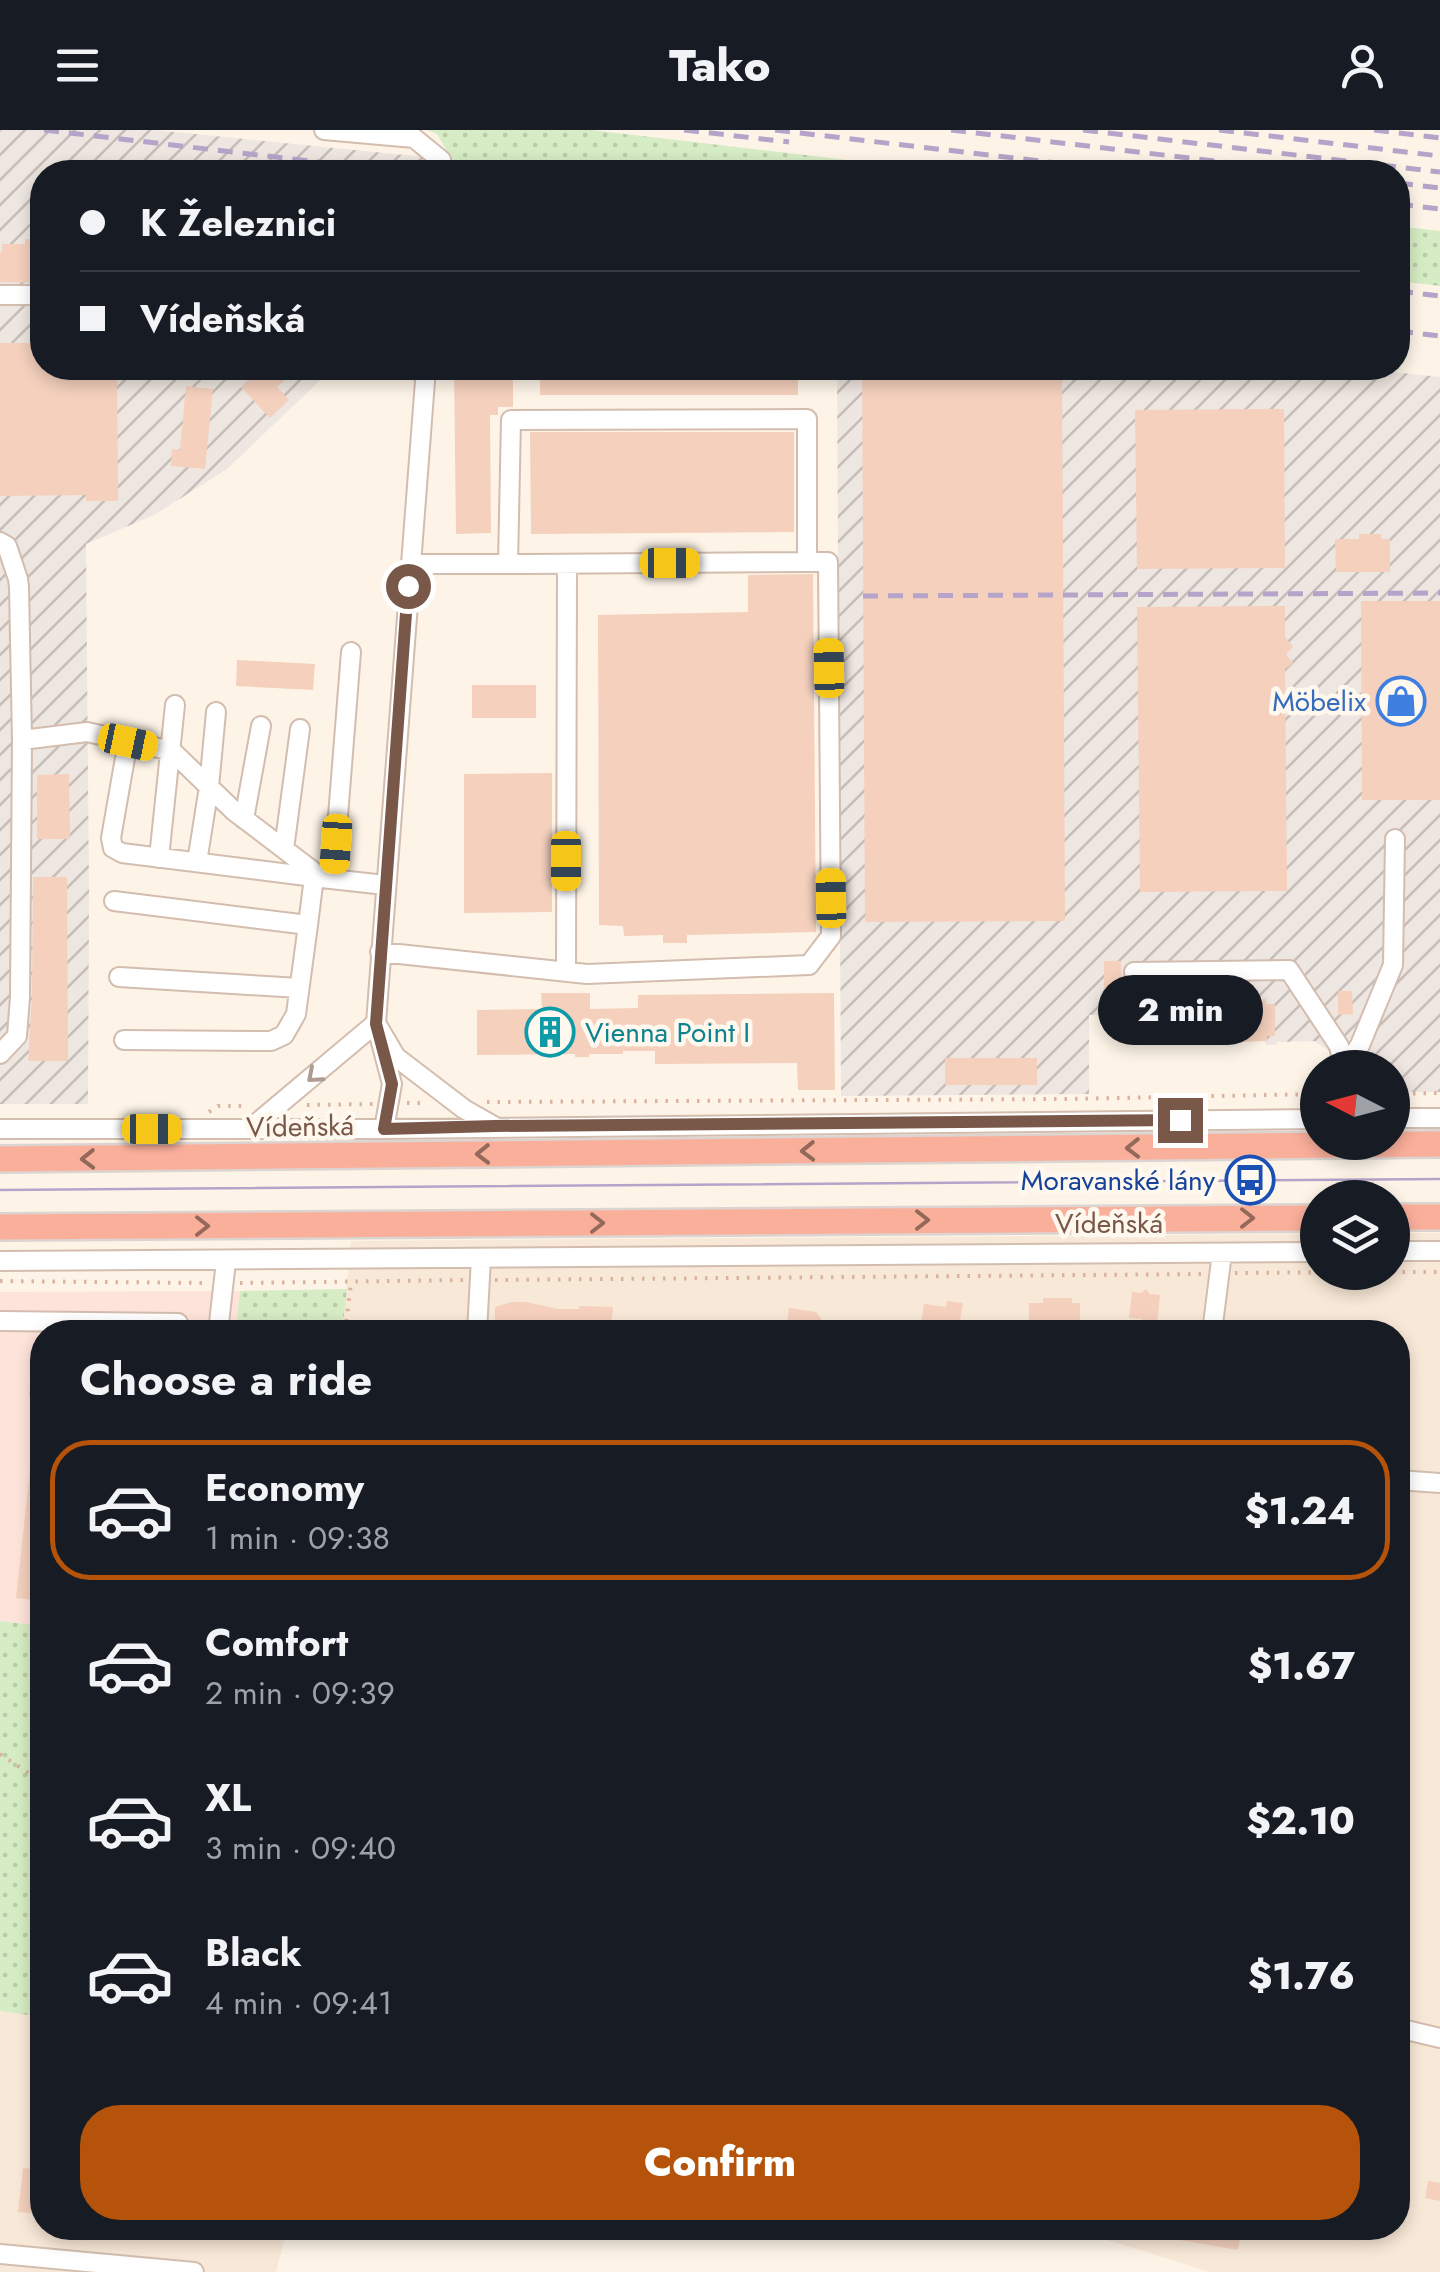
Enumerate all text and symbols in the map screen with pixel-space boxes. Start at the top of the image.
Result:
text: Tako [669,33,771,98]
icon: menu [50,38,105,93]
icon: person [1335,38,1390,93]
text: K Železnici [140,195,336,250]
text: Vídeňská [140,291,305,346]
car [640,548,700,578]
route start [386,564,431,609]
car [813,638,845,698]
shop icon: Möbelix [1375,675,1427,727]
place label: Möbelix [1272,681,1366,722]
car [96,721,160,763]
car [319,813,353,875]
car [551,831,581,891]
car [815,868,847,928]
callout: 2 min [1098,975,1262,1045]
text: 2 min [1138,987,1223,1033]
building icon: Vienna Point I [524,1006,576,1058]
place label: Vienna Point I [585,1012,750,1053]
north arrow [1300,1050,1410,1160]
map controls [1300,1050,1410,1290]
one-way arrow [307,1065,326,1083]
route end [1158,1098,1203,1143]
street label: Vídeňská [246,1105,354,1148]
car [122,1114,182,1144]
one-way arrow [1124,1137,1140,1158]
one-way arrow [799,1140,814,1162]
one-way arrow [474,1144,490,1165]
one-way arrow [79,1148,95,1169]
bus stop icon: Moravanské lány [1224,1154,1276,1206]
place label: Moravanské lány [1021,1160,1216,1201]
button: layers [1300,1180,1410,1290]
street label: Vídeňská [1055,1203,1163,1244]
one-way arrow [1240,1207,1256,1229]
one-way arrow [915,1210,931,1231]
one-way arrow [590,1212,606,1234]
one-way arrow [195,1215,211,1236]
text: Choose a ride [80,1347,372,1412]
text: Economy [205,1460,364,1515]
icon: car [85,1465,175,1555]
text: $1.24 [1245,1483,1355,1538]
text: 1 min · 09:38 [205,1515,390,1561]
text: Comfort [205,1615,348,1670]
icon: car [85,1620,175,1710]
text: $1.67 [1248,1638,1355,1693]
text: 2 min · 09:39 [205,1670,395,1716]
text: XL [205,1770,251,1825]
icon: car [85,1775,175,1865]
text: $2.10 [1247,1793,1355,1848]
text: 3 min · 09:40 [205,1825,396,1871]
text: Black [205,1925,302,1980]
icon: car [85,1930,175,2020]
text: $1.76 [1248,1948,1355,2003]
text: 4 min · 09:41 [205,1980,392,2026]
button: Confirm [80,2105,1360,2220]

